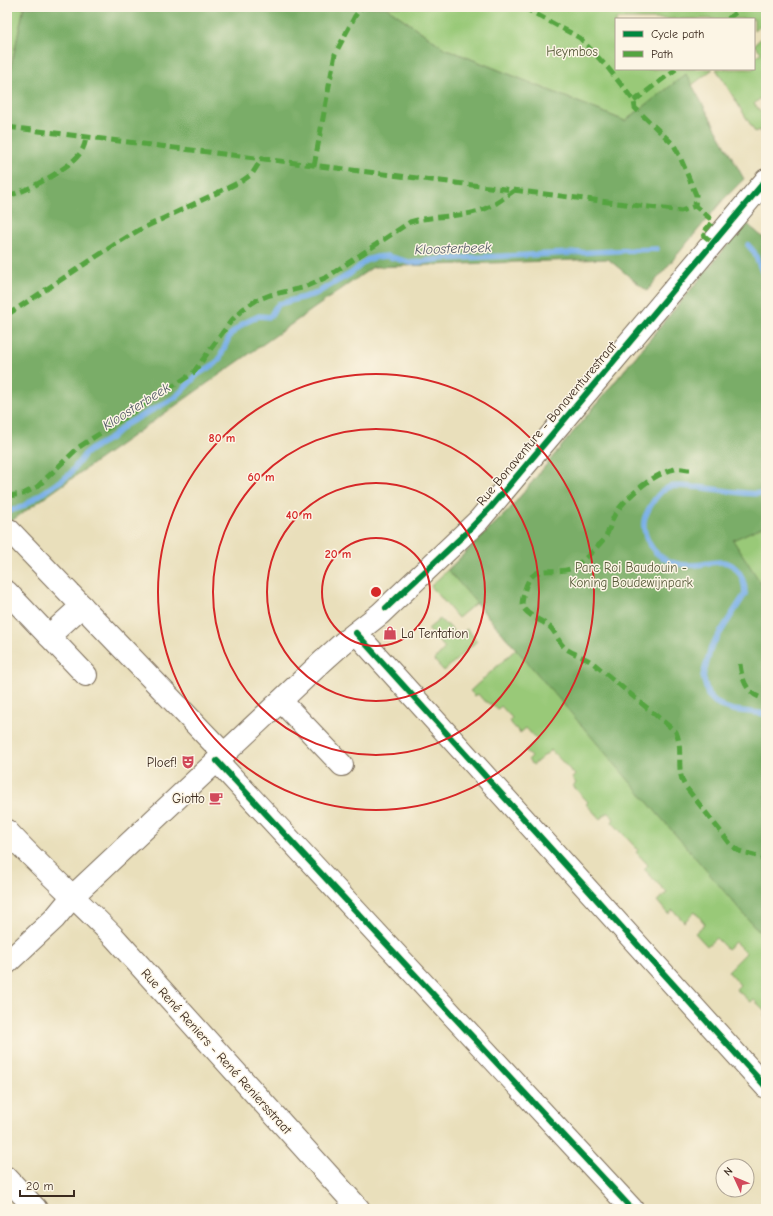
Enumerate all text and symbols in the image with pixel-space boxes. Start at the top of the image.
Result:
legend [615,18,755,70]
text: Cycle path [651,27,704,41]
park label: Heymbos [546,44,598,59]
text: Path [651,47,673,61]
water label: Kloosterbeek [414,239,492,258]
street label: Rue Bonaventure - Bonaventurestraat [473,337,620,508]
water label: Kloosterbeek [99,379,173,434]
text: 80 m [209,431,235,445]
text: 60 m [248,470,274,484]
text: 40 m [286,508,312,522]
text: 20 m [325,547,351,561]
park label: Parc Roi Baudouin - Koning Boudewijnpark [569,560,694,590]
centre of rings [369,585,383,599]
shop icon: La Tentation [382,625,398,641]
place label: La Tentation [401,626,469,641]
theatre icon: Ploef! [180,754,196,770]
place label: Ploef! [147,755,177,770]
cafe icon: Giotto [208,790,224,806]
place label: Giotto [172,791,205,806]
street label: Rue René Reniers - René Reniersstraat [138,966,296,1138]
north arrow [715,1158,755,1198]
text: N [721,1164,735,1179]
scale bar [20,1172,74,1198]
text: 20 m [26,1179,54,1193]

